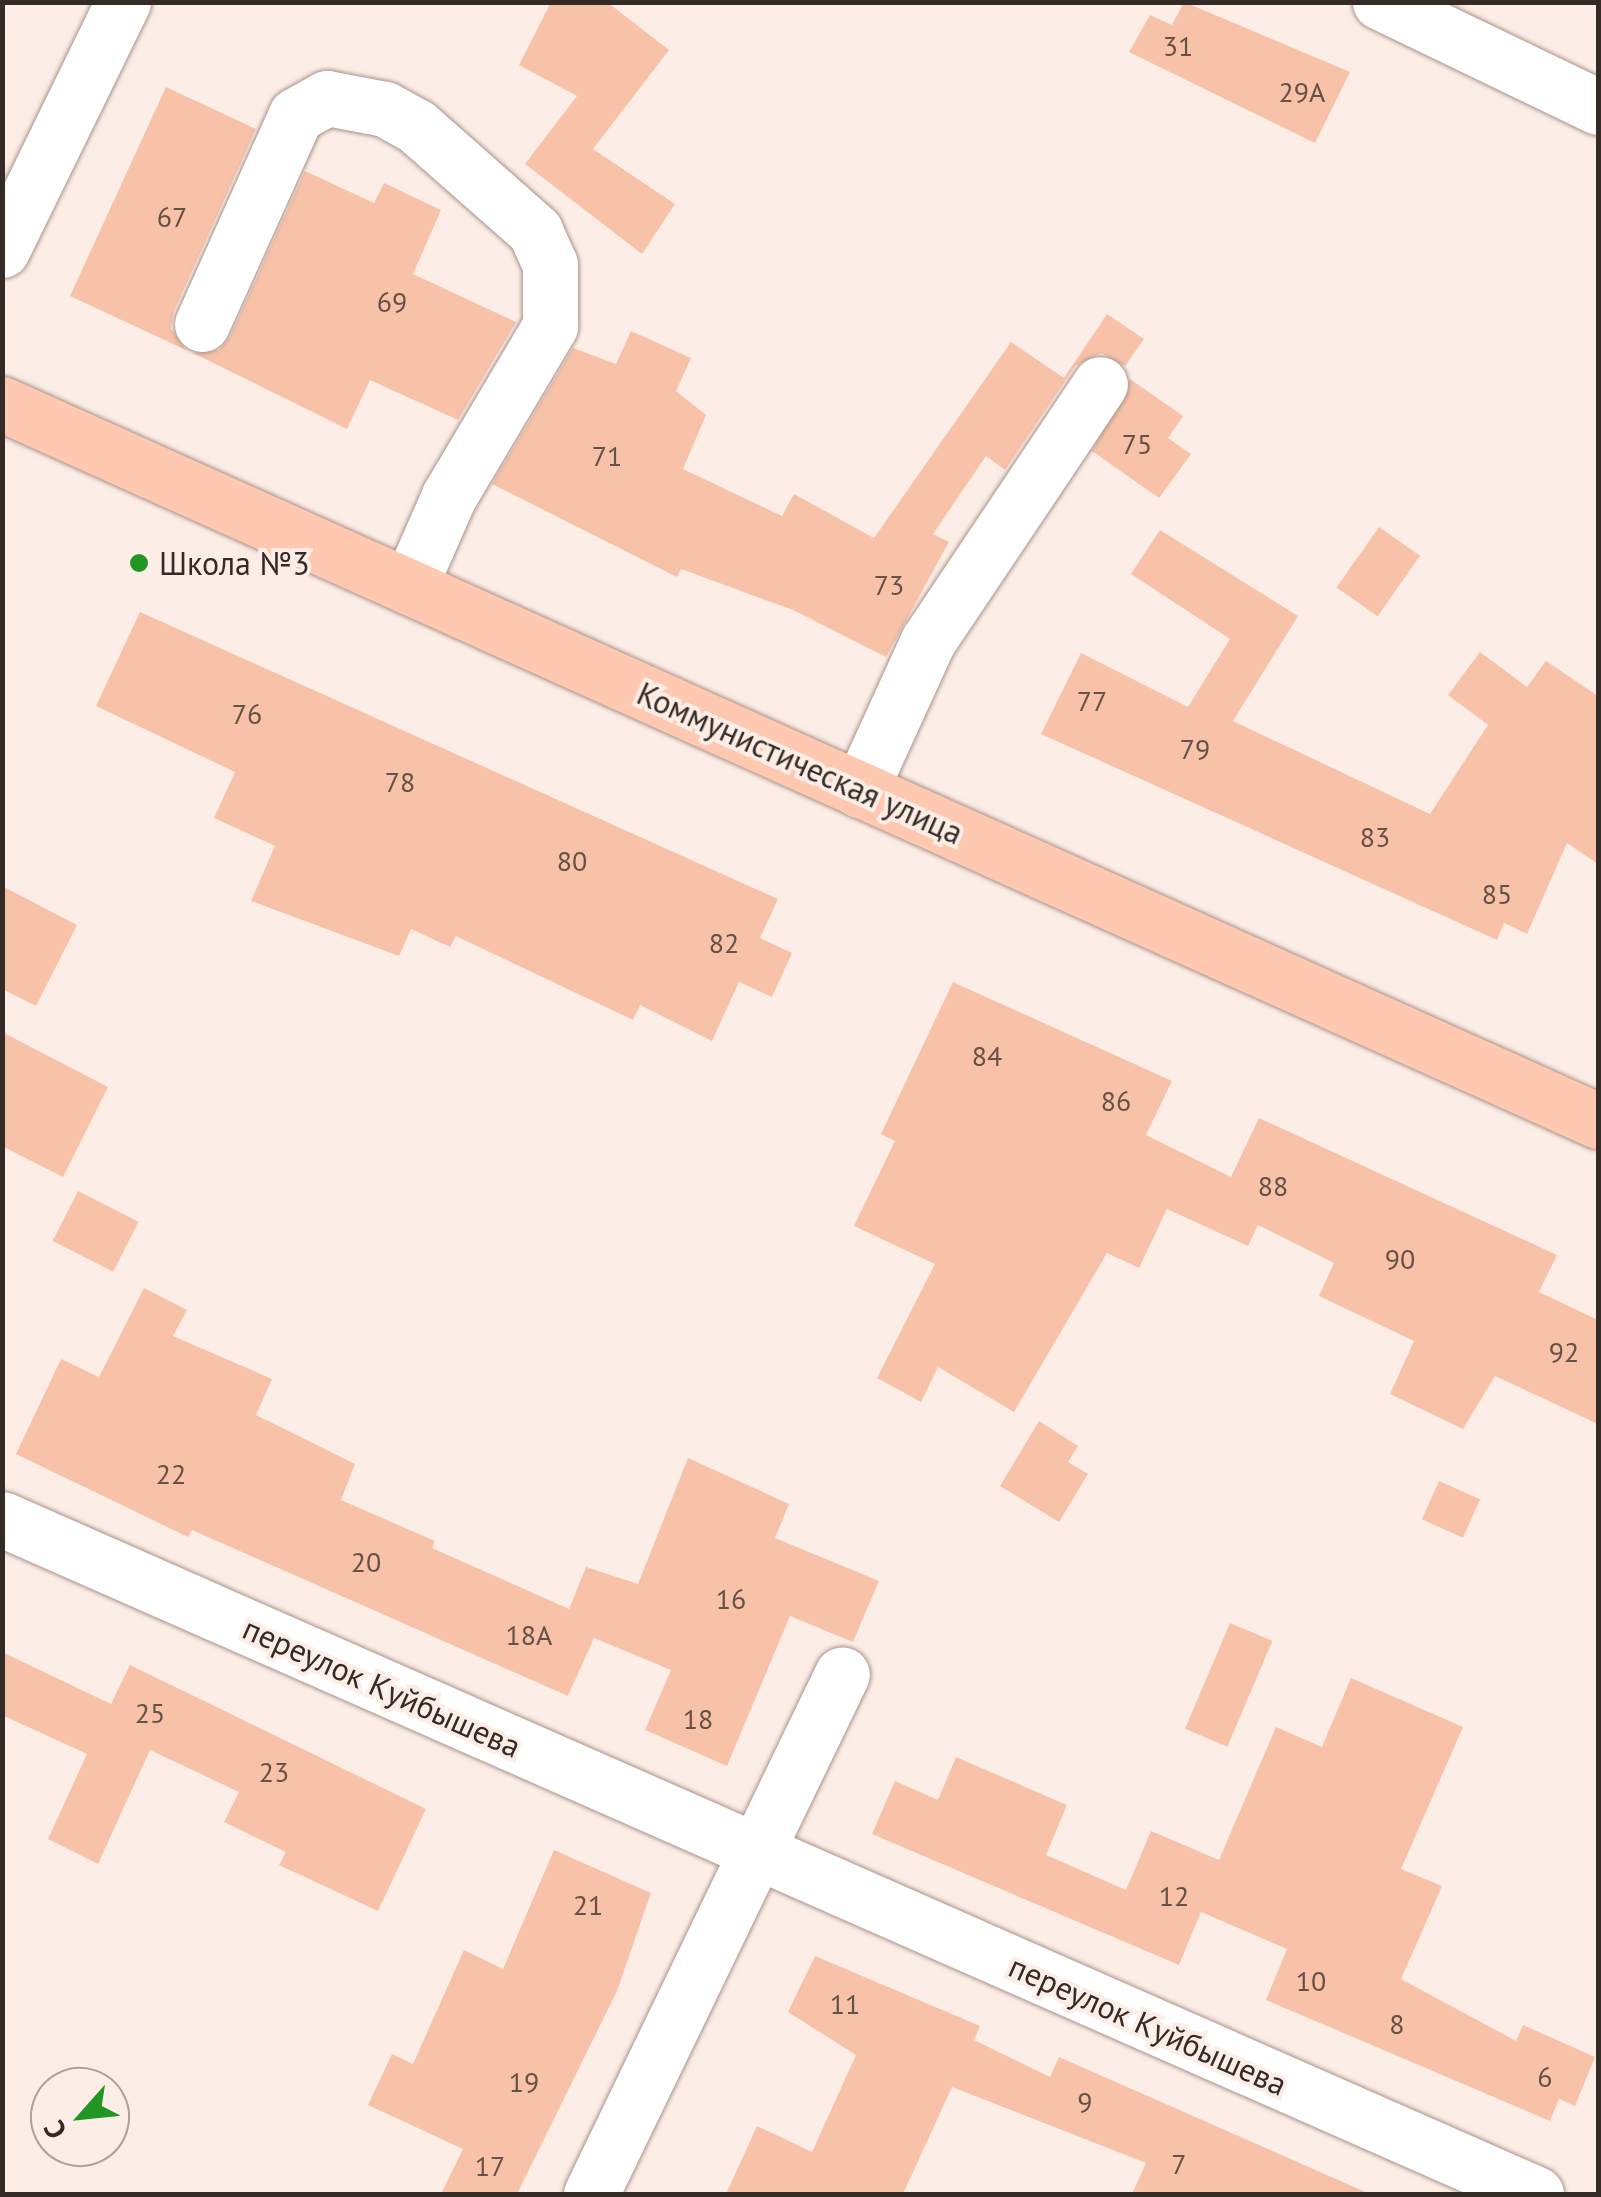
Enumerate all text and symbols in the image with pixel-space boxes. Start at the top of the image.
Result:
house number: 31 [1163,29,1193,63]
house number: 29А [1279,75,1325,109]
house number: 67 [157,200,187,234]
house number: 69 [377,285,407,319]
house number: 75 [1122,427,1152,461]
house number: 71 [592,439,622,473]
place label: Школа №3 [159,544,310,582]
marker: Школа №3 [128,552,150,574]
house number: 73 [874,568,904,602]
street label: Коммунистическая улица [631,674,969,852]
house number: 77 [1077,684,1107,718]
house number: 76 [232,697,262,731]
house number: 79 [1180,732,1210,766]
house number: 78 [385,765,415,799]
house number: 83 [1360,820,1390,854]
house number: 80 [557,844,587,878]
house number: 85 [1482,877,1512,911]
house number: 82 [709,926,739,960]
house number: 84 [972,1039,1002,1073]
house number: 86 [1101,1084,1131,1118]
house number: 88 [1258,1169,1288,1203]
house number: 90 [1385,1242,1415,1276]
house number: 92 [1549,1335,1579,1369]
house number: 22 [156,1457,186,1491]
house number: 20 [351,1545,381,1579]
house number: 16 [716,1582,746,1616]
street label: переулок Куйбышева [237,1608,527,1766]
house number: 18А [506,1618,552,1652]
house number: 25 [135,1696,165,1730]
house number: 18 [683,1702,713,1736]
house number: 23 [259,1755,289,1789]
house number: 12 [1159,1879,1189,1913]
house number: 21 [573,1888,603,1922]
street label: переулок Куйбышева [1003,1946,1293,2104]
house number: 10 [1296,1964,1326,1998]
house number: 11 [830,1987,860,2021]
house number: 8 [1389,2007,1405,2041]
house number: 6 [1537,2060,1553,2094]
house number: 19 [509,2065,539,2099]
north arrow [30,2067,130,2167]
house number: 9 [1077,2085,1093,2119]
text: С [35,2115,75,2145]
house number: 7 [1171,2147,1187,2181]
house number: 17 [475,2149,505,2183]

